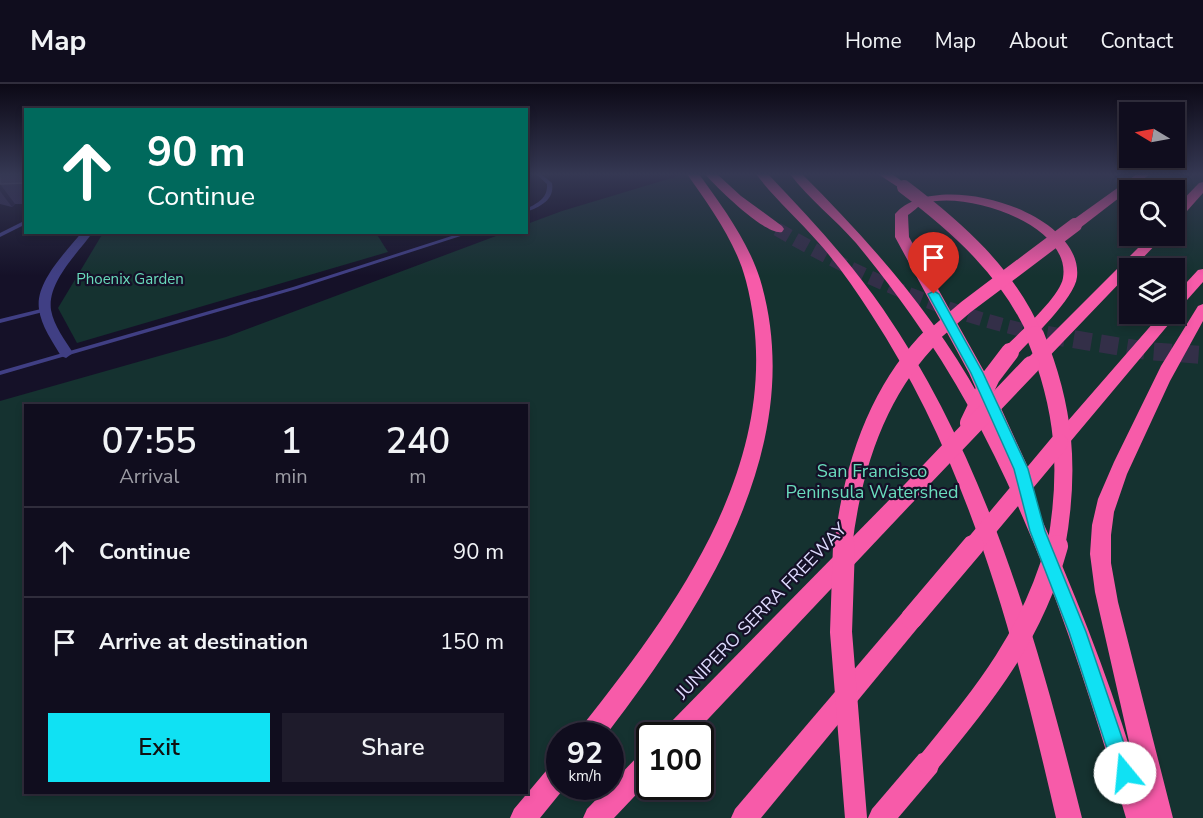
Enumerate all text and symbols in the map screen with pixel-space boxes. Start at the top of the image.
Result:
text: Map [30,22,86,60]
text: Home [845,27,902,55]
text: Map [935,27,976,55]
text: About [1009,27,1067,55]
text: Contact [1100,27,1173,55]
north arrow [1119,102,1185,168]
map controls [1119,102,1185,324]
text: 90 m [147,124,246,181]
icon: ahead [48,132,126,210]
text: Continue [147,178,255,215]
button: search [1119,180,1185,246]
pin [908,232,959,294]
icon: arrive [917,241,950,274]
button: layers [1119,258,1185,324]
park label: Phoenix Garden [76,269,184,289]
text: 07:55 [102,417,197,466]
text: 1 [280,417,302,466]
text: 240 [385,417,450,466]
park label: San Francisco Peninsula Watershed [786,459,958,504]
text: Arrival [119,463,179,490]
text: min [275,463,308,490]
text: m [409,463,426,490]
street label: JUNIPERO SERRA FREEWAY [669,517,852,705]
icon: ahead [48,536,81,569]
text: Continue [99,537,190,567]
text: 90 m [453,537,504,567]
icon: arrive [48,626,81,659]
text: Arrive at destination [99,627,308,657]
text: 150 m [440,627,504,657]
button: Exit [48,713,270,782]
button: Share [282,713,504,782]
speed limit sign: 100 [636,722,714,800]
text: 92 [567,733,603,774]
position arrow [1093,741,1157,805]
text: km/h [568,766,602,786]

